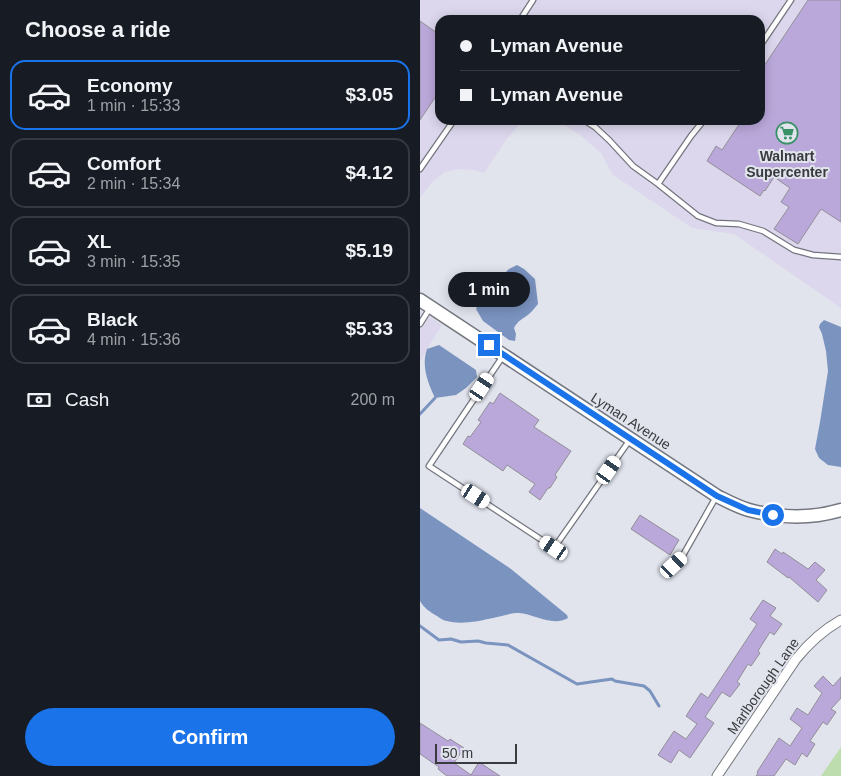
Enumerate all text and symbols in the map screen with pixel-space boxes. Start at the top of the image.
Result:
text: Choose a ride [25,17,170,42]
text: Lyman Avenue [490,35,623,56]
icon: car [27,73,72,118]
text: Economy [87,75,173,96]
text: $3.05 [345,84,393,105]
text: Lyman Avenue [490,84,623,105]
text: 1 min · 15:33 [87,97,180,114]
supermarket icon: Walmart Supercenter [775,121,799,145]
place label: Walmart Supercenter [746,148,828,180]
icon: car [27,151,72,196]
text: Comfort [87,153,161,174]
text: $4.12 [345,162,393,183]
text: 2 min · 15:34 [87,175,180,192]
icon: car [27,229,72,274]
text: XL [87,231,111,252]
text: $5.19 [345,240,393,261]
text: 3 min · 15:35 [87,253,180,270]
callout: 1 min [448,272,530,308]
text: 1 min [468,281,510,298]
icon: car [27,307,72,352]
text: Black [87,309,138,330]
text: $5.33 [345,318,393,339]
text: 4 min · 15:36 [87,331,180,348]
route end [478,334,500,356]
car [467,370,496,404]
icon: cash [25,386,53,414]
text: Cash [65,389,109,410]
street label: Lyman Avenue [588,389,674,453]
text: 200 m [351,391,395,408]
car [594,453,623,487]
car [459,482,492,510]
route start [762,504,784,526]
car [537,533,570,563]
car [657,549,690,581]
street label: Marlborough Lane [724,635,802,737]
button: Confirm [25,708,395,766]
scale bar [435,741,518,764]
text: 50 m [442,745,473,761]

